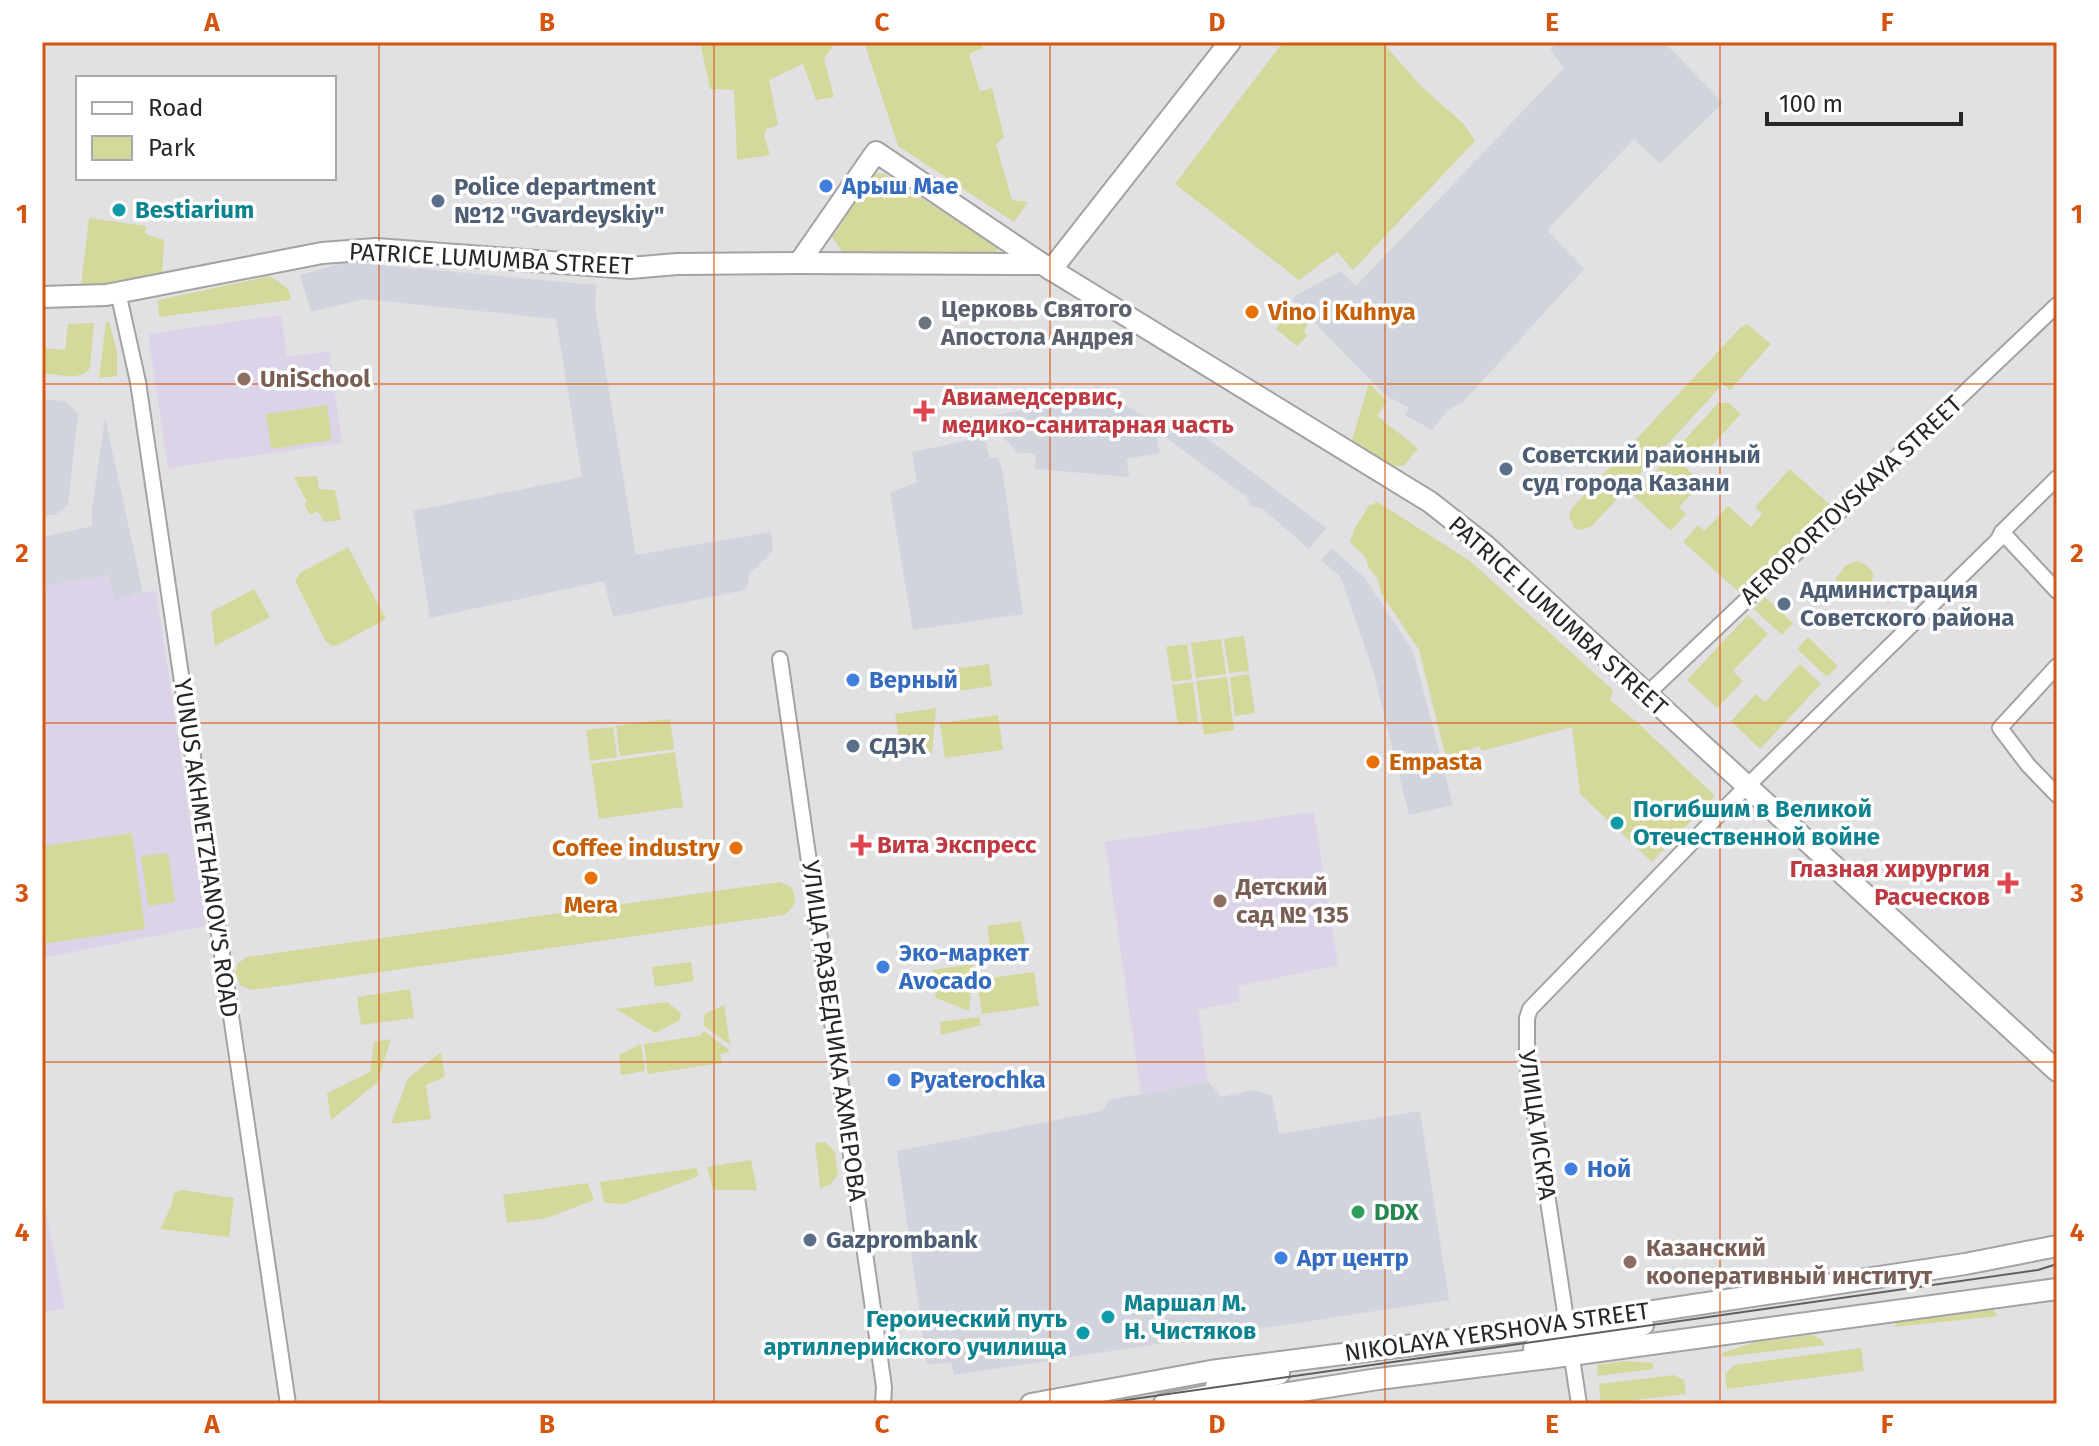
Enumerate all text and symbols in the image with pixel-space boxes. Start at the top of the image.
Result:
text: A [203,7,220,38]
text: B [539,7,555,38]
text: C [875,7,890,38]
text: D [1209,7,1226,38]
text: E [1545,7,1559,38]
text: F [1881,7,1894,38]
legend [76,76,336,180]
scale bar [1767,76,1961,126]
text: 100 m [1779,90,1843,118]
text: Road [148,94,203,122]
text: Park [148,134,196,162]
place label: Арыш Мае [841,172,958,200]
place label: Police department №12 "Gvardeyskiy" [454,173,665,229]
marker: Арыш Мае [817,177,835,195]
marker: Police department №12 "Gvardeyskiy" [429,192,447,210]
place label: Bestiarium [135,196,254,224]
text: 1 [16,199,28,230]
text: 1 [2071,199,2083,230]
marker: Bestiarium [110,201,128,219]
street label: PATRICE LUMUMBA STREET [348,238,634,280]
place label: Церковь Святого Апостола Андрея [940,295,1134,351]
place label: Vino i Kuhnya [1267,298,1416,326]
marker: Vino i Kuhnya [1243,303,1261,321]
marker: Церковь Святого Апостола Андрея [916,314,934,332]
place label: UniSchool [260,365,371,393]
marker: UniSchool [235,370,253,388]
place label: Авиамедсервис, медико-санитарная часть [941,383,1234,439]
street label: AEROPORTOVSKAYA STREET [1734,390,1968,610]
marker: Авиамедсервис, медико-санитарная часть [913,400,935,422]
place label: Советский районный суд города Казани [1522,441,1761,497]
marker: Советский районный суд города Казани [1497,460,1515,478]
street label: PATRICE LUMUMBA STREET [1443,510,1673,722]
text: 2 [15,538,29,569]
text: 2 [2070,538,2084,569]
place label: Администрация Советского района [1799,576,2014,632]
marker: Администрация Советского района [1775,595,1793,613]
place label: Верный [869,666,958,694]
marker: Верный [844,671,862,689]
street label: YUNUS AKHMETZHANOV'S ROAD [168,677,244,1019]
place label: СДЭК [869,732,927,760]
marker: СДЭК [844,737,862,755]
place label: Empasta [1389,748,1482,776]
marker: Empasta [1364,753,1382,771]
place label: Погибшим в Великой Отечественной войне [1633,795,1880,851]
marker: Погибшим в Великой Отечественной войне [1608,814,1626,832]
place label: Вита Экспресс [877,831,1037,859]
place label: Coffee industry [552,834,721,862]
marker: Вита Экспресс [852,836,870,854]
marker: Coffee industry [727,839,745,857]
place label: Глазная хирургия Расческов [1790,855,1990,911]
street label: УЛИЦА РАЗВЕДЧИКА АХМЕРОВА [796,859,872,1204]
marker: Mera [582,869,600,887]
marker: Глазная хирургия Расческов [1997,872,2019,894]
place label: Детский сад № 135 [1235,873,1349,929]
text: 3 [14,878,29,909]
text: 3 [2069,878,2084,909]
place label: Mera [564,891,618,919]
marker: Детский сад № 135 [1211,892,1229,910]
place label: Эко-маркет Avocado [898,939,1030,995]
marker: Эко-маркет Avocado [874,958,892,976]
street label: УЛИЦА ИСКРА [1513,1048,1561,1202]
place label: Pyaterochka [910,1066,1046,1094]
marker: Pyaterochka [885,1071,903,1089]
place label: Ной [1587,1155,1631,1183]
marker: Ной [1562,1160,1580,1178]
place label: DDX [1374,1198,1420,1226]
marker: DDX [1349,1203,1367,1221]
text: 4 [15,1217,30,1248]
text: 4 [2070,1217,2085,1248]
place label: Gazprombank [826,1226,978,1254]
marker: Gazprombank [801,1231,819,1249]
place label: Казанский кооперативный институт [1646,1234,1933,1290]
place label: Арт центр [1296,1244,1409,1272]
marker: Арт центр [1272,1249,1290,1267]
marker: Казанский кооперативный институт [1621,1253,1639,1271]
place label: Маршал М. Н. Чистяков [1124,1289,1256,1345]
street label: NIKOLAYA YERSHOVA STREET [1343,1297,1652,1367]
place label: Героический путь артиллерийского училища [763,1305,1067,1361]
marker: Маршал М. Н. Чистяков [1099,1308,1117,1326]
marker: Героический путь артиллерийского училища [1074,1324,1092,1342]
text: A [203,1409,220,1440]
text: B [539,1409,555,1440]
text: C [875,1409,890,1440]
text: D [1209,1409,1226,1440]
text: E [1545,1409,1559,1440]
text: F [1881,1409,1894,1440]

